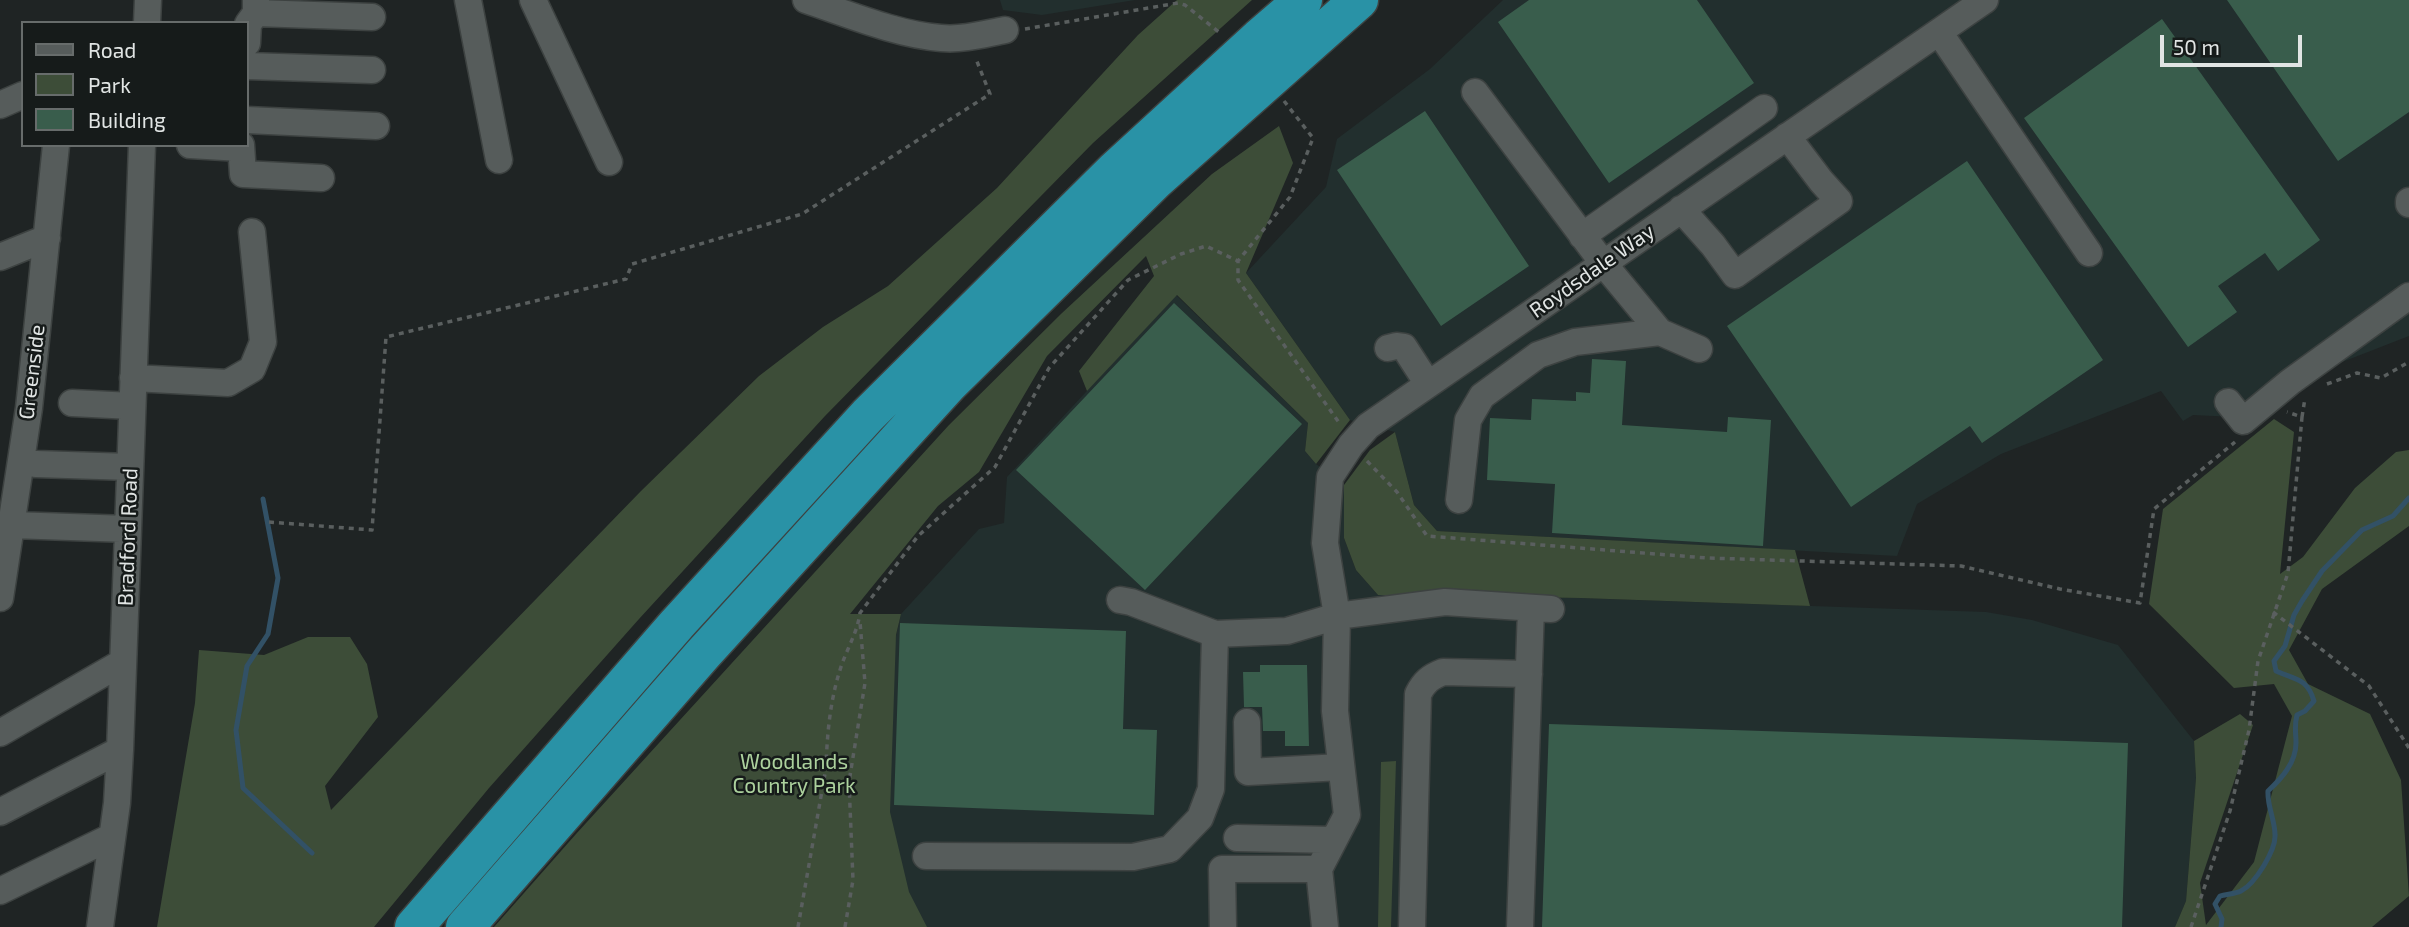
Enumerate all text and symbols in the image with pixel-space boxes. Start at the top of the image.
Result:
legend [21,21,248,147]
scale bar [2164,21,2306,65]
text: 50 m [2173,34,2220,59]
text: Road [88,37,136,62]
text: Park [88,72,131,97]
text: Building [88,107,166,132]
street label: Roydsdale Way [1525,219,1659,323]
street label: Greenside [14,323,50,421]
street label: Bradford Road [113,468,143,606]
park label: Woodlands Country Park [732,749,856,799]

